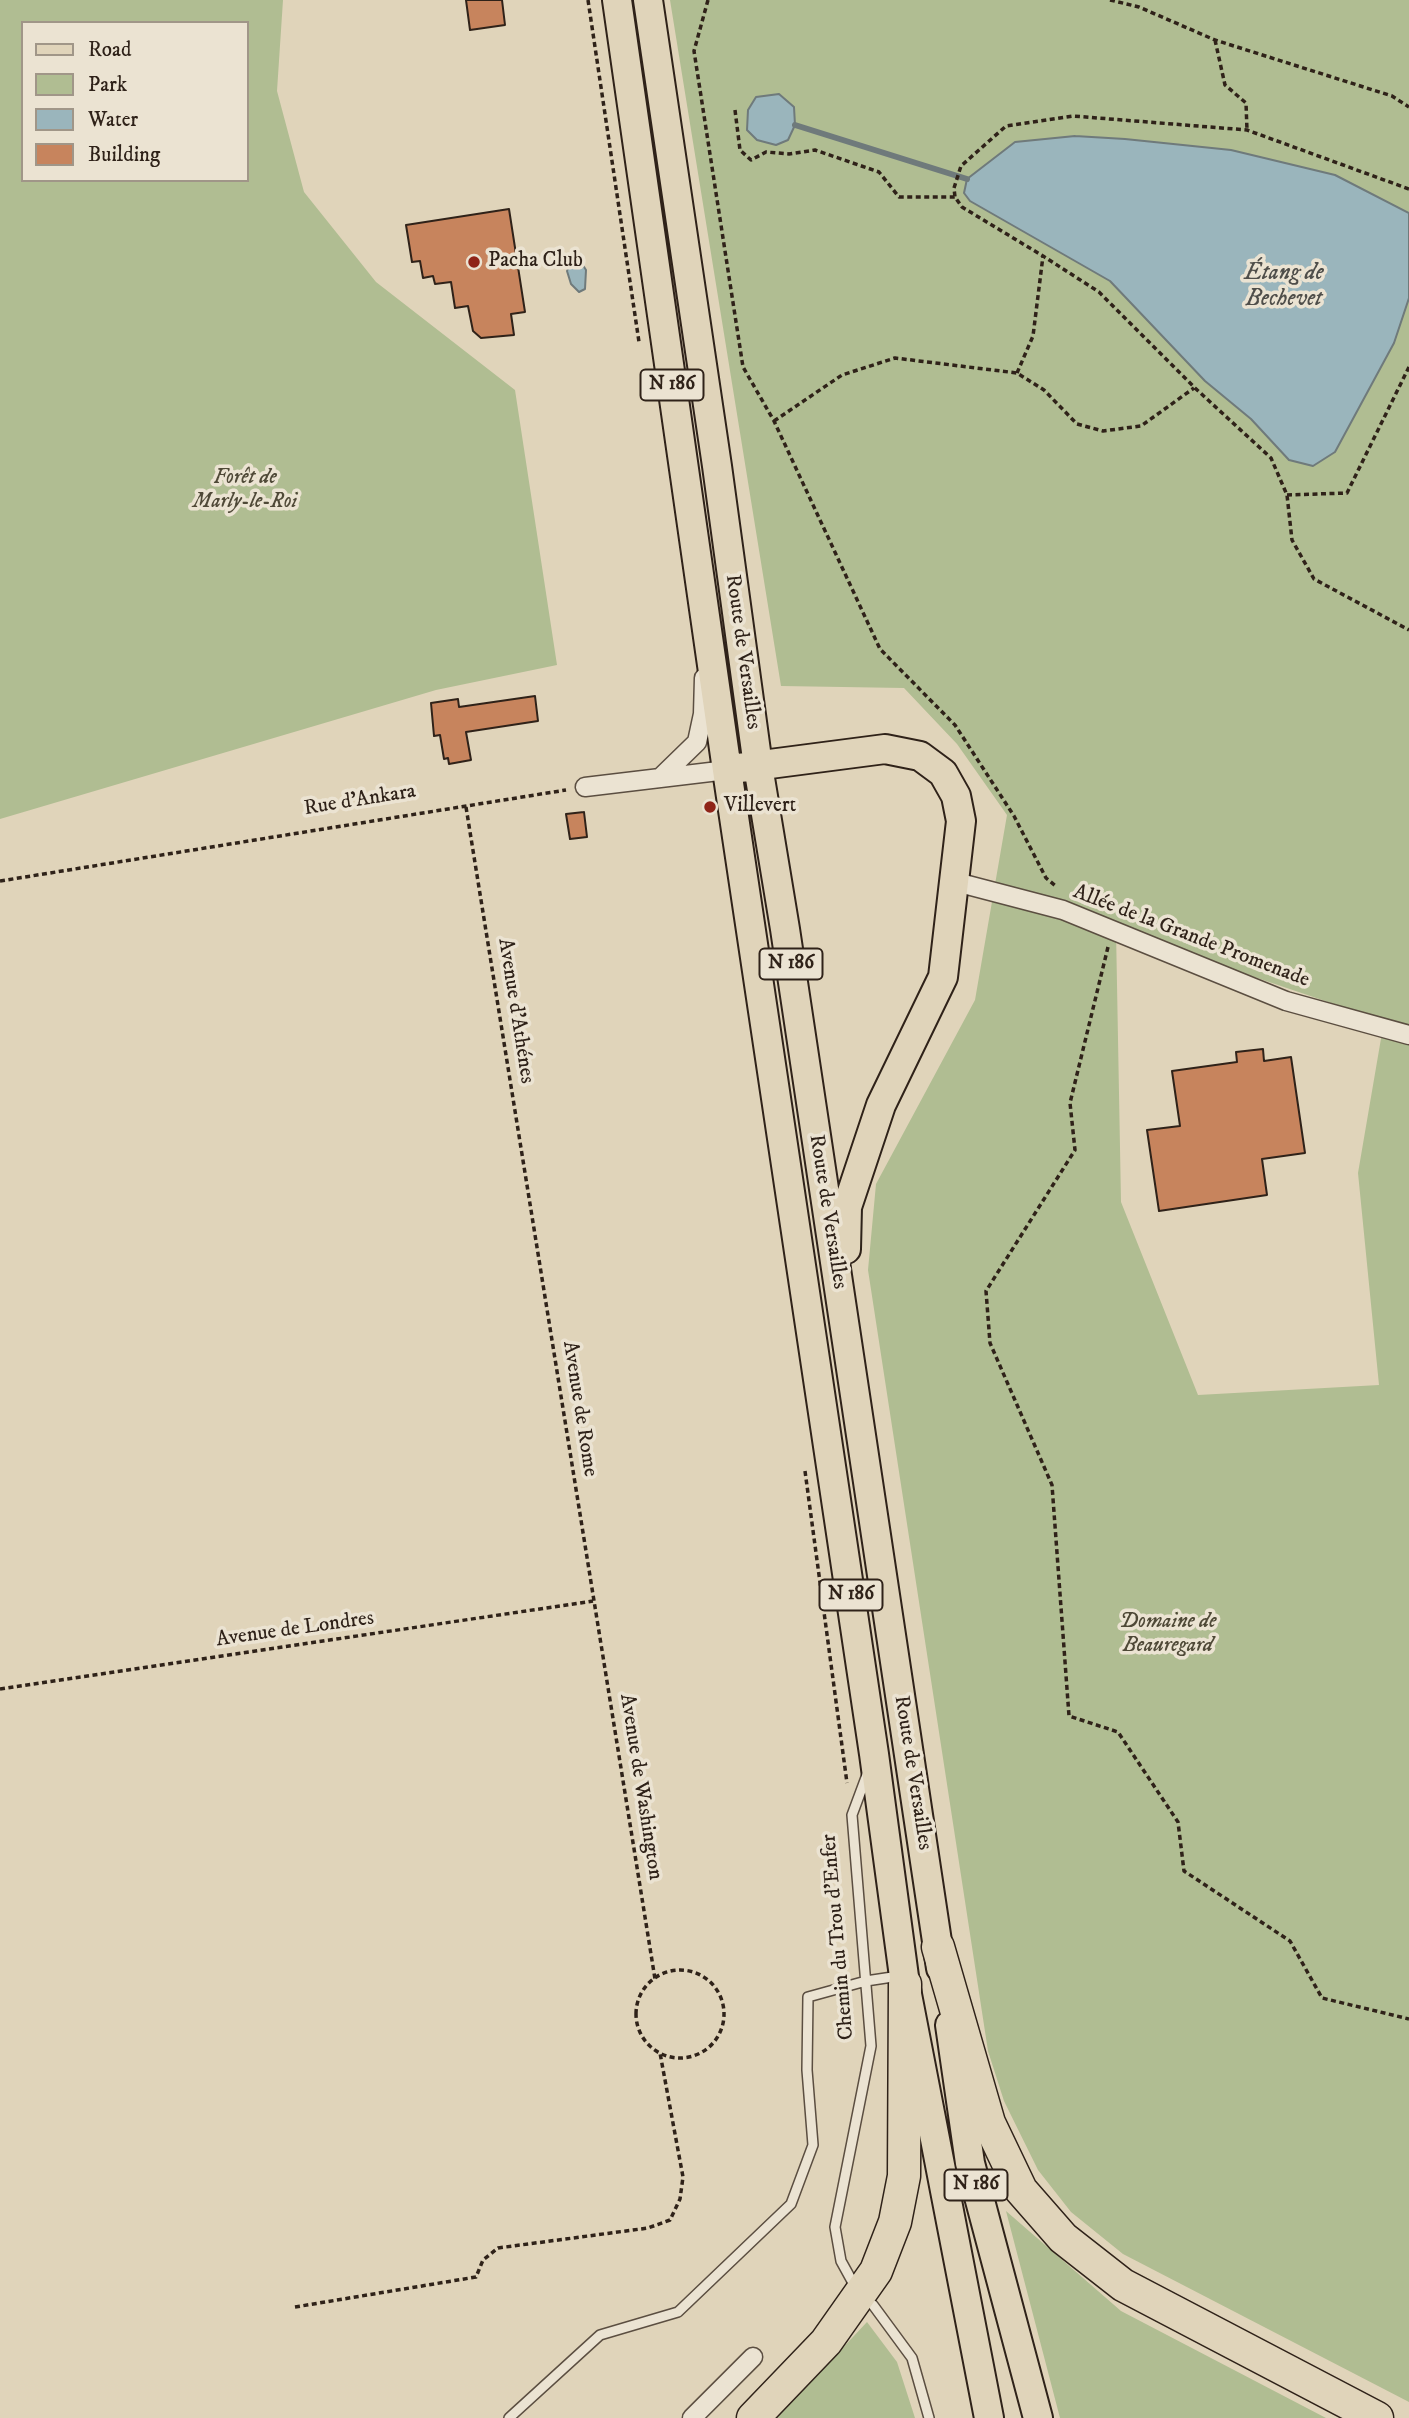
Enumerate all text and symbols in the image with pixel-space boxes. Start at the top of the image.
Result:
legend [21,21,248,182]
text: Road [88,37,132,63]
text: Park [88,72,127,98]
text: Water [88,107,138,133]
text: Building [88,142,160,168]
place label: Pacha Club [488,249,583,275]
marker: Pacha Club [466,254,482,270]
water label: Étang de Bechevet [1244,260,1324,314]
road number: N 186 [640,370,704,400]
park label: Forêt de Marly-le-Roi [193,466,297,516]
street label: Route de Versailles [719,573,765,731]
street label: Rue d'Ankara [302,780,418,822]
place label: Villevert [724,794,796,820]
marker: Villevert [702,799,718,815]
street label: Allée de la Grande Promenade [1069,880,1313,994]
street label: Avenue d'Athénes [491,937,539,1085]
road number: N 186 [760,948,822,980]
street label: Route de Versailles [802,1133,852,1291]
street label: Avenue de Rome [556,1339,602,1479]
road number: N 186 [820,1580,882,1610]
street label: Avenue de Londres [215,1606,375,1654]
park label: Domaine de Beauregard [1120,1610,1216,1660]
street label: Avenue de Washington [613,1692,667,1882]
street label: Route de Versailles [887,1694,937,1852]
street label: Chemin du Trou d'Enfer [817,1833,861,2041]
road number: N 186 [944,2170,1007,2200]

